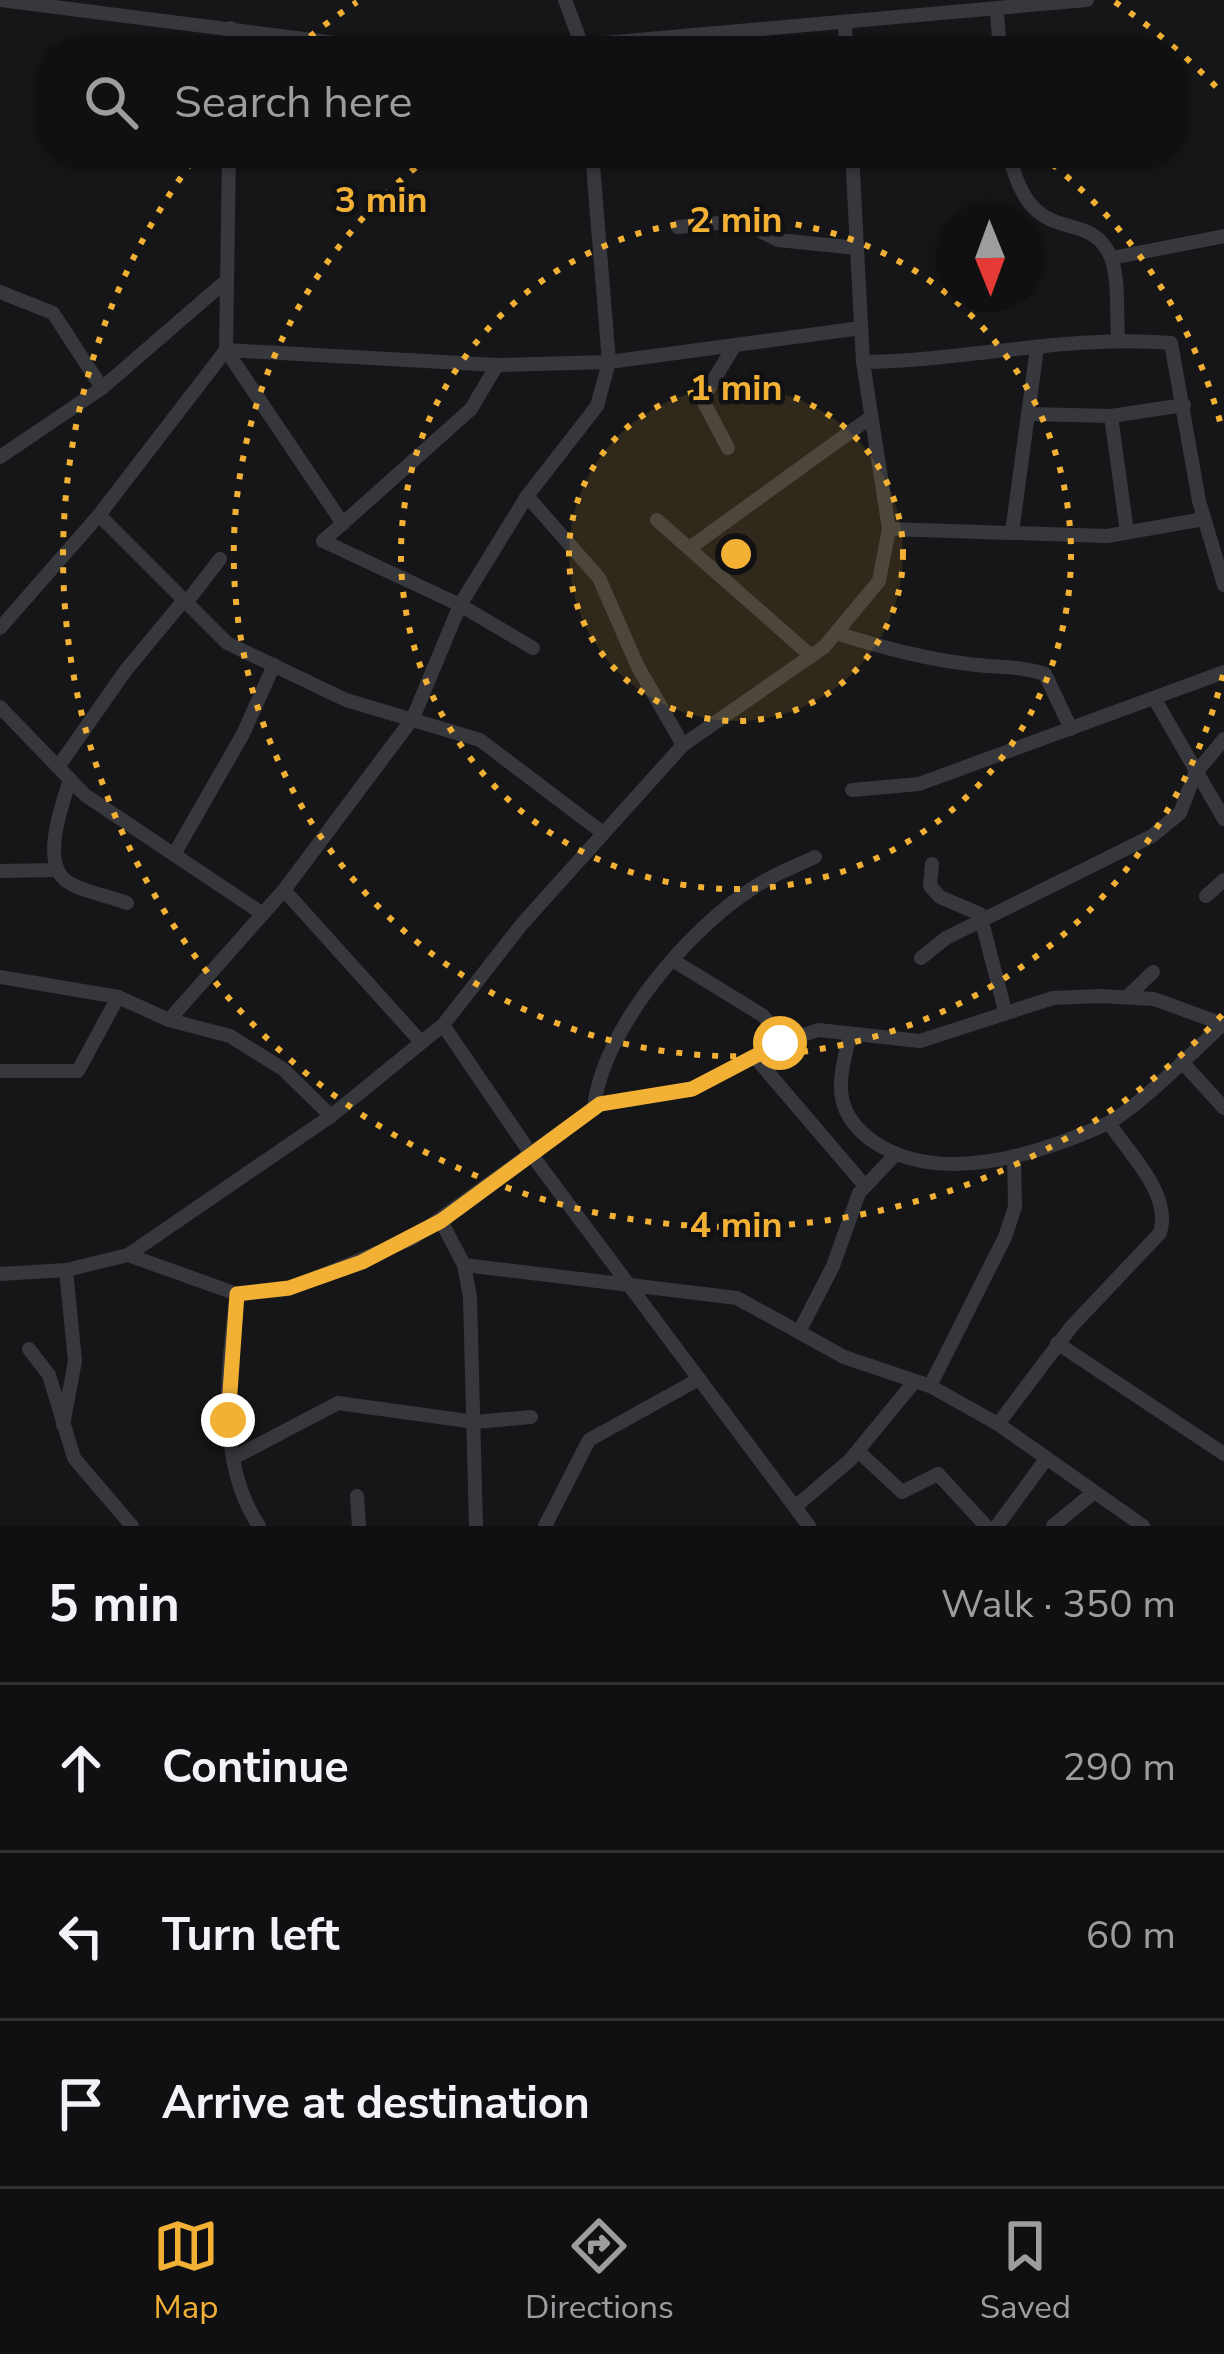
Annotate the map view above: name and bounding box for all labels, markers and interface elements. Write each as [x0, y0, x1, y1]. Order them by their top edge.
search box [36, 36, 1188, 168]
icon: search [78, 69, 144, 135]
text: Search here [174, 72, 413, 133]
text: 3 min [334, 176, 428, 225]
text: 2 min [689, 196, 783, 245]
north arrow [936, 204, 1044, 312]
text: 1 min [689, 364, 783, 413]
centre of rings [715, 533, 757, 575]
route start [753, 1016, 807, 1070]
text: 4 min [689, 1201, 783, 1250]
route end [201, 1393, 255, 1447]
text: 5 min [48, 1569, 180, 1639]
text: Walk · 350 m [941, 1578, 1176, 1631]
icon: ahead [48, 1735, 114, 1801]
text: Continue [162, 1737, 349, 1798]
text: 290 m [1062, 1741, 1176, 1794]
icon: left [48, 1903, 114, 1969]
text: Turn left [162, 1905, 340, 1966]
text: 60 m [1086, 1909, 1176, 1962]
icon: arrive [48, 2071, 114, 2137]
text: Arrive at destination [162, 2073, 590, 2134]
tab: Map [153, 2213, 219, 2330]
tab: Directions [525, 2213, 674, 2330]
tab: Saved [980, 2213, 1071, 2330]

